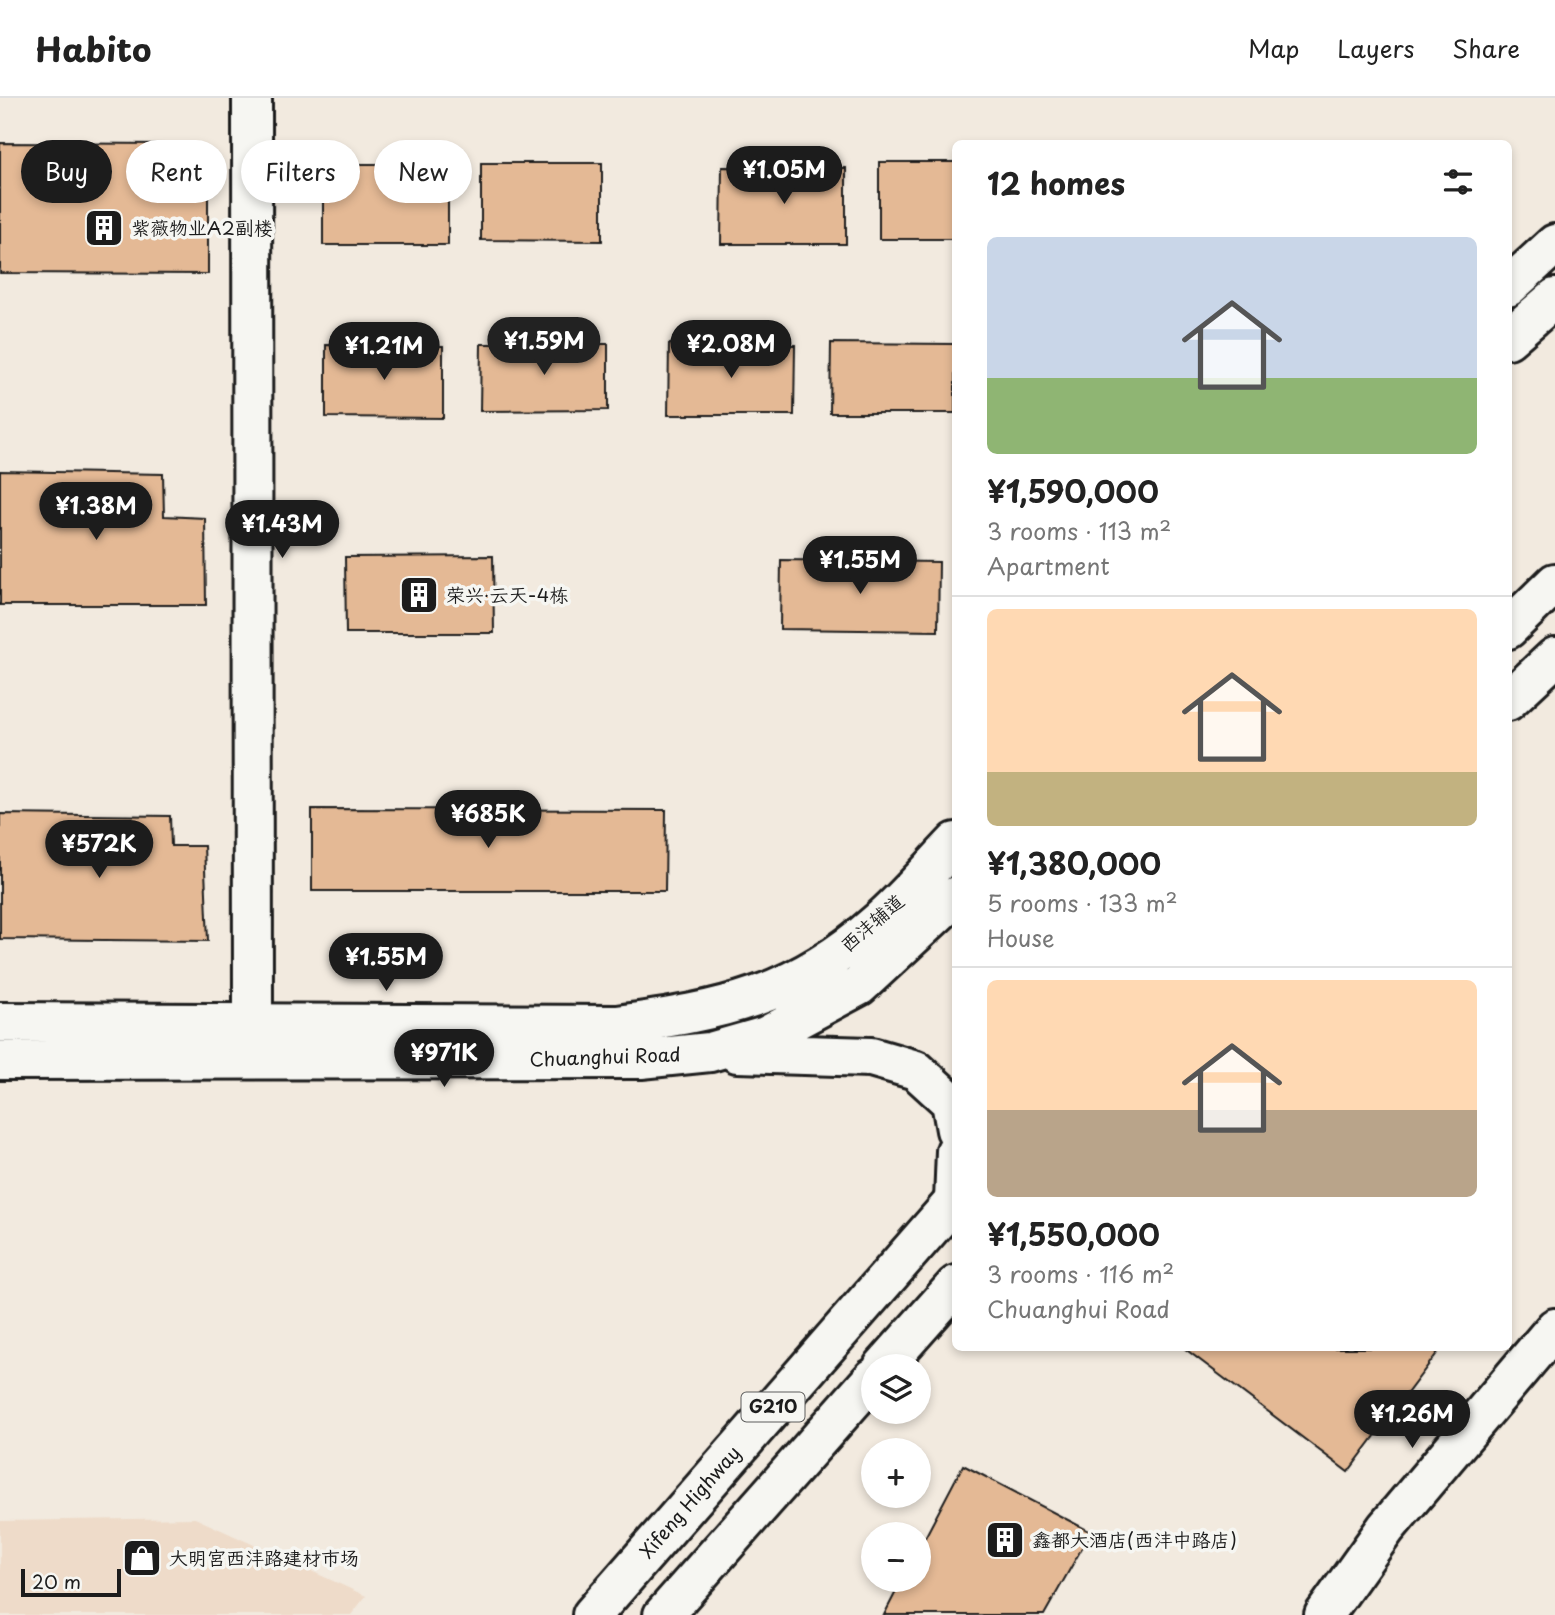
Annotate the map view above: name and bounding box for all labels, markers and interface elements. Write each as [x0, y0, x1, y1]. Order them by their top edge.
text: Habito [35, 23, 151, 73]
text: Map [1248, 30, 1299, 66]
text: Layers [1337, 30, 1414, 66]
text: Share [1452, 30, 1520, 66]
chip: Buy [21, 140, 112, 203]
chip: Rent [126, 140, 227, 203]
chip: Filters [241, 140, 360, 203]
chip: New [374, 140, 472, 203]
pin: ¥1.05M [727, 146, 841, 206]
text: ¥1.05M [742, 151, 826, 186]
text: 12 homes [987, 160, 1125, 205]
icon: filters [1439, 163, 1477, 201]
building icon: 紫薇物业A2副楼 [83, 207, 125, 249]
place label: 紫薇物业A2副楼 [131, 213, 273, 241]
icon: home [1169, 282, 1295, 408]
pin: ¥1.59M [487, 317, 601, 377]
pin: ¥2.08M [674, 320, 788, 380]
pin: ¥1.21M [327, 322, 441, 382]
text: ¥1.59M [503, 322, 585, 357]
text: ¥2.08M [686, 325, 776, 360]
text: ¥1.21M [345, 327, 423, 362]
text: ¥1,590,000 [987, 468, 1159, 513]
pin: ¥1.38M [39, 482, 153, 542]
text: ¥1.38M [55, 487, 137, 522]
pin: ¥1.43M [225, 500, 339, 560]
text: ¥1.43M [241, 505, 323, 540]
text: 3 rooms · 113 m² [987, 513, 1171, 548]
pin: ¥1.55M [803, 536, 917, 596]
text: ¥1.55M [819, 541, 901, 576]
text: Apartment [987, 548, 1110, 583]
building icon: 荣兴·云天-4栋 [398, 574, 440, 616]
place label: 荣兴·云天-4栋 [446, 580, 568, 608]
icon: home [1169, 654, 1295, 780]
pin: ¥685K [439, 790, 537, 850]
text: ¥685K [450, 795, 526, 830]
pin: ¥572K [50, 820, 148, 880]
text: ¥572K [61, 825, 137, 860]
text: ¥1,380,000 [987, 840, 1161, 885]
text: 5 rooms · 133 m² [987, 885, 1178, 920]
street label: 西沣辅道 [833, 887, 909, 958]
text: House [987, 920, 1054, 955]
pin: ¥1.55M [329, 934, 443, 993]
text: ¥1.55M [345, 938, 427, 973]
icon: home [1169, 1025, 1295, 1151]
pin: ¥971K [395, 1030, 493, 1089]
text: ¥971K [410, 1034, 478, 1069]
street label: Chuanghui Road [529, 1039, 681, 1073]
text: ¥1,550,000 [987, 1211, 1160, 1256]
text: 3 rooms · 116 m² [987, 1256, 1174, 1291]
text: Chuanghui Road [987, 1291, 1170, 1326]
map controls [861, 1354, 931, 1592]
button: layers [861, 1354, 931, 1424]
pin: ¥1.26M [1355, 1390, 1469, 1450]
road number: G210 [742, 1392, 804, 1422]
text: ¥1.26M [1370, 1395, 1454, 1430]
button: + [861, 1438, 931, 1508]
street label: Xifeng Highway [633, 1439, 746, 1564]
building icon: 鑫都大酒店(西沣中路店) [984, 1519, 1026, 1561]
button: − [861, 1522, 931, 1592]
place label: 鑫都大酒店(西沣中路店) [1032, 1525, 1237, 1553]
shop icon: 大明宫西沣路建材市场 [121, 1537, 163, 1579]
place label: 大明宫西沣路建材市场 [169, 1543, 359, 1571]
scale bar [21, 1566, 121, 1598]
text: 20 m [32, 1567, 81, 1595]

